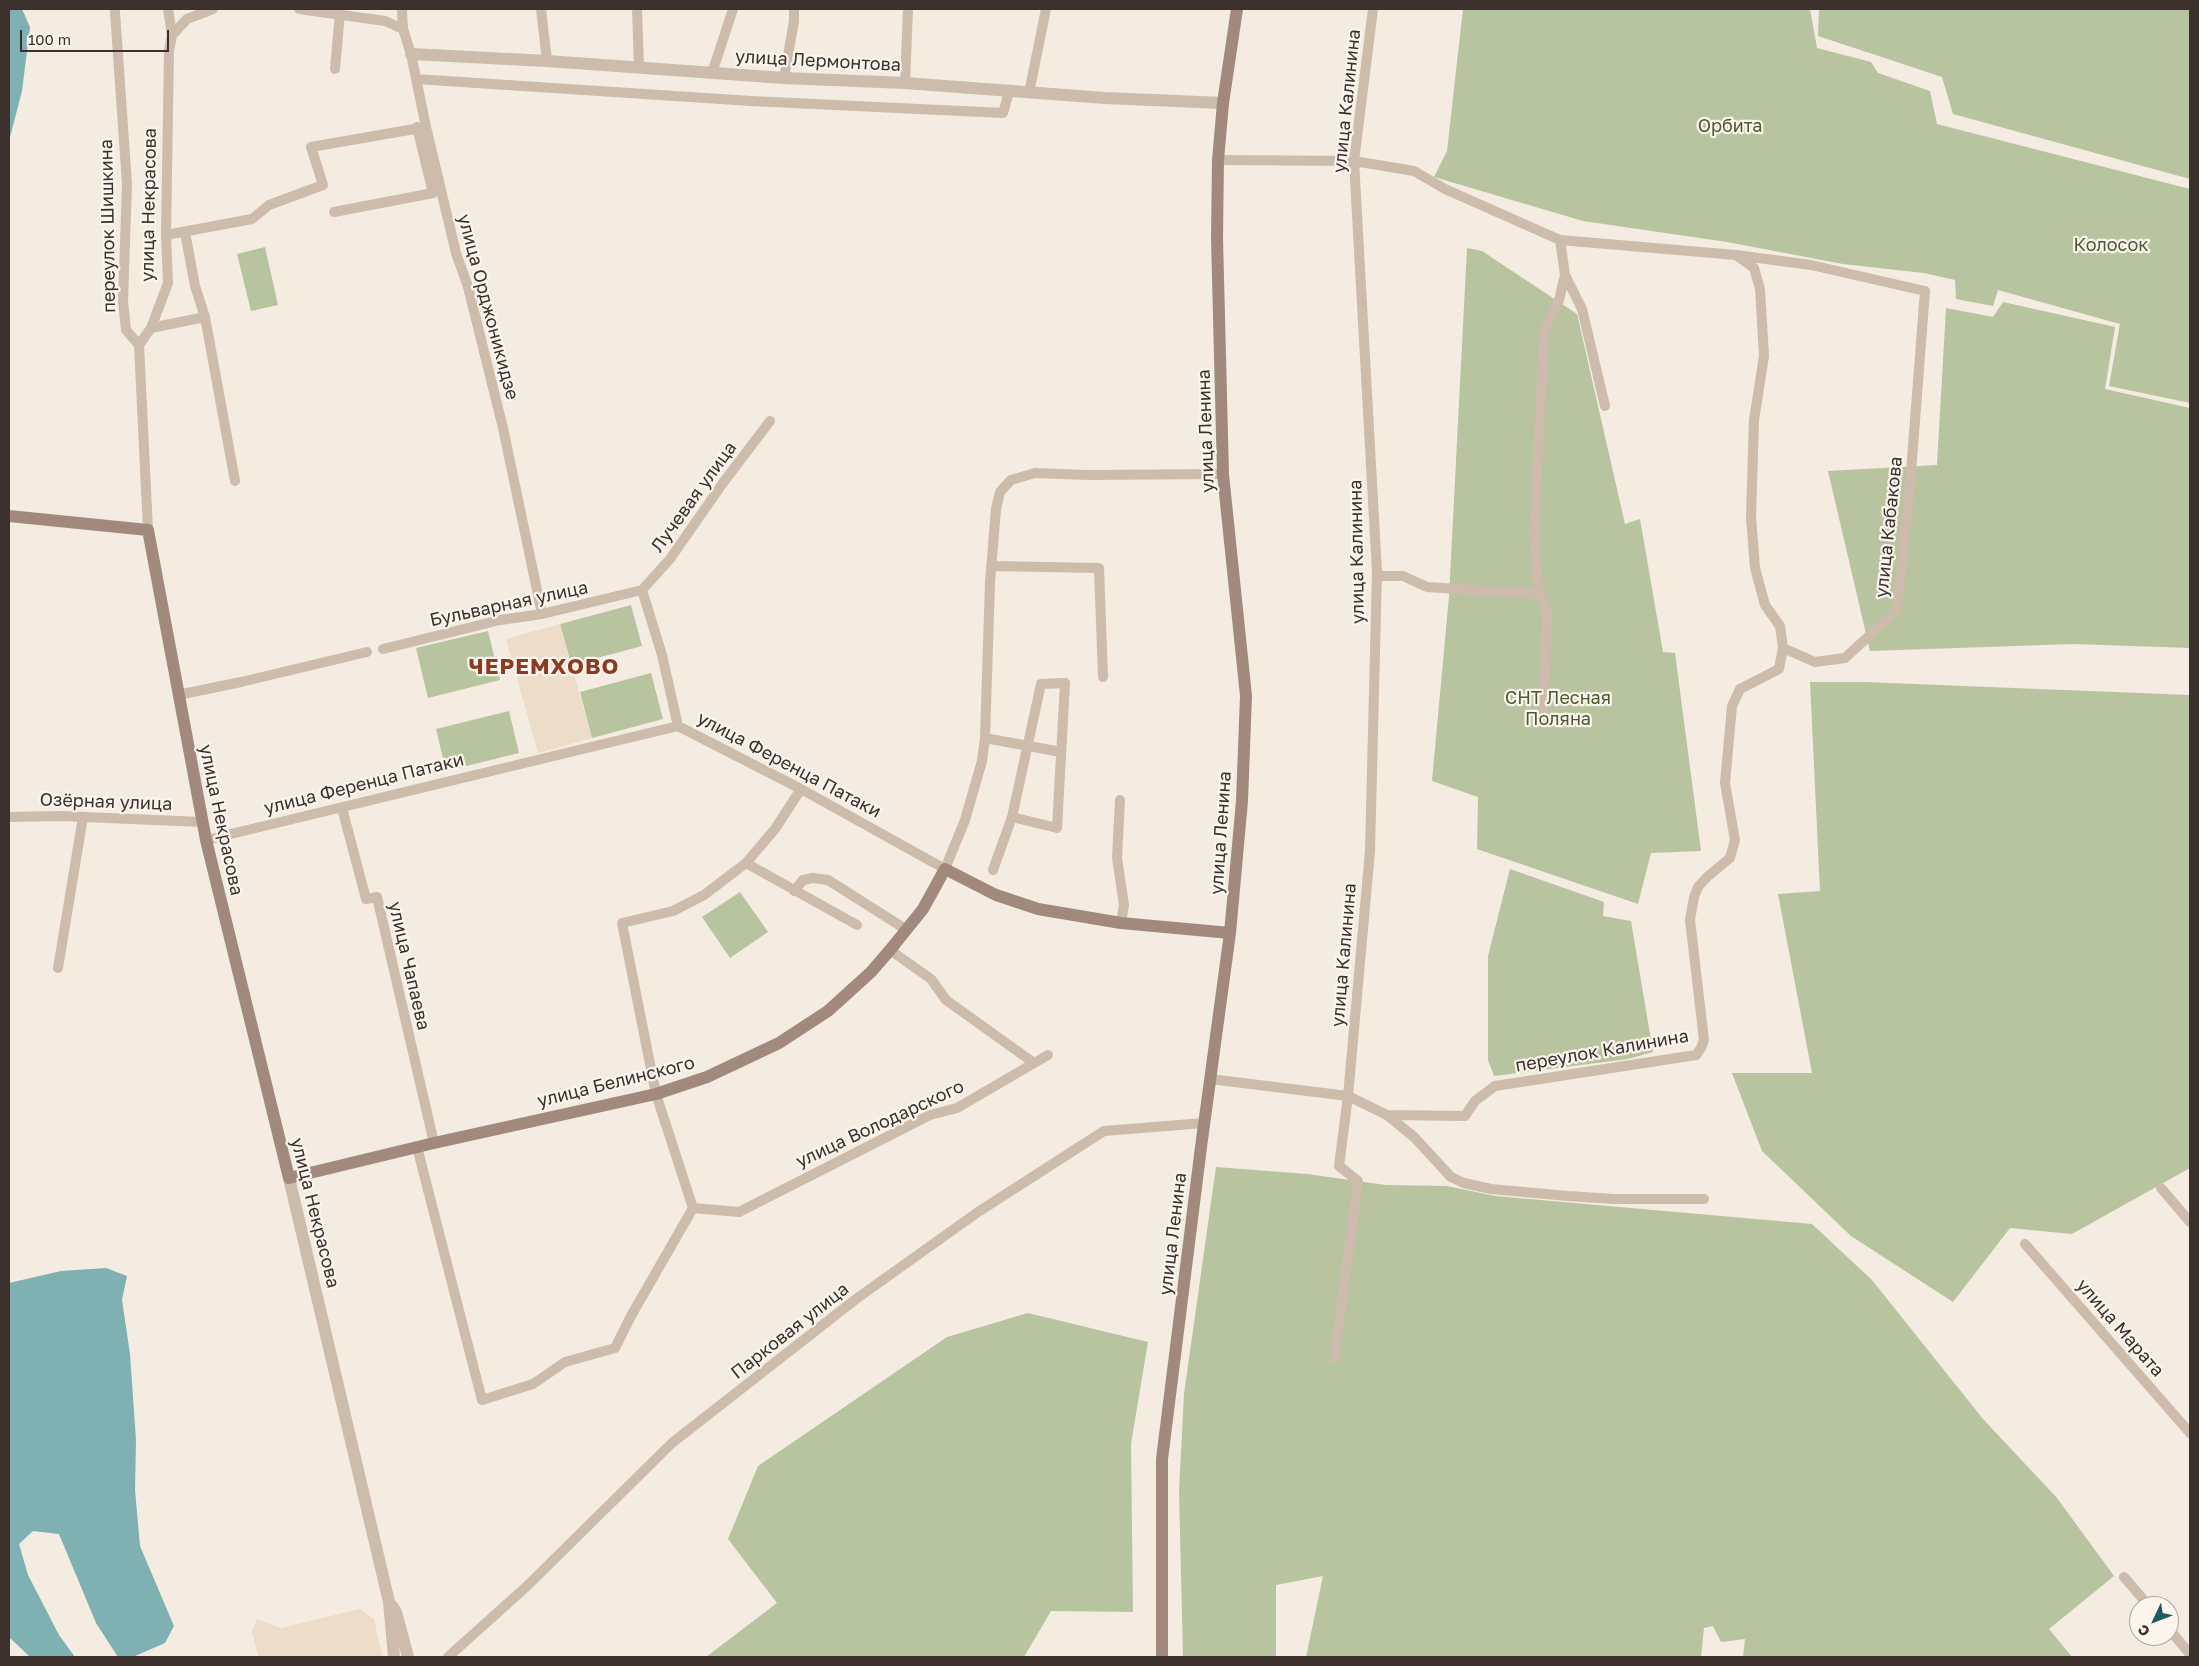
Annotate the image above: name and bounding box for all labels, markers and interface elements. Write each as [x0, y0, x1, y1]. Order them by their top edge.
scale bar [22, 20, 171, 52]
street label: улица Калинина [1329, 28, 1365, 174]
text: 100 m [28, 30, 71, 48]
street label: улица Лермонтова [734, 46, 902, 76]
park label: Орбита [1698, 115, 1762, 137]
street label: улица Некрасова [137, 128, 161, 282]
street label: переулок Шишкина [96, 139, 120, 313]
street label: улица Орджоникидзе [453, 212, 523, 402]
park label: Колосок [2073, 234, 2149, 256]
street label: улица Ленина [1193, 369, 1219, 493]
street label: Лучевая улица [647, 437, 741, 557]
street label: улица Кабакова [1871, 455, 1907, 599]
street label: улица Калинина [1345, 480, 1369, 624]
street label: Бульварная улица [428, 577, 590, 631]
district label: ЧЕРЕМХОВО [467, 654, 621, 680]
park label: СНТ Лесная Поляна [1505, 687, 1611, 730]
street label: улица Ференца Патаки [693, 707, 885, 823]
street label: улица Некрасова [194, 742, 248, 898]
street label: улица Ференца Патаки [262, 749, 466, 819]
street label: улица Ленина [1206, 771, 1236, 895]
street label: Озёрная улица [39, 789, 173, 815]
street label: улица Калинина [1327, 882, 1361, 1028]
street label: улица Чапаева [384, 900, 434, 1032]
street label: переулок Калинина [1514, 1025, 1690, 1077]
street label: улица Белинского [535, 1052, 697, 1112]
street label: улица Володарского [793, 1076, 967, 1172]
street label: улица Некрасова [286, 1136, 344, 1290]
street label: улица Ленина [1155, 1171, 1191, 1297]
street label: улица Марата [2072, 1275, 2168, 1381]
street label: Парковая улица [727, 1278, 853, 1384]
north arrow [2129, 1596, 2179, 1646]
text: С [2134, 1621, 2153, 1640]

